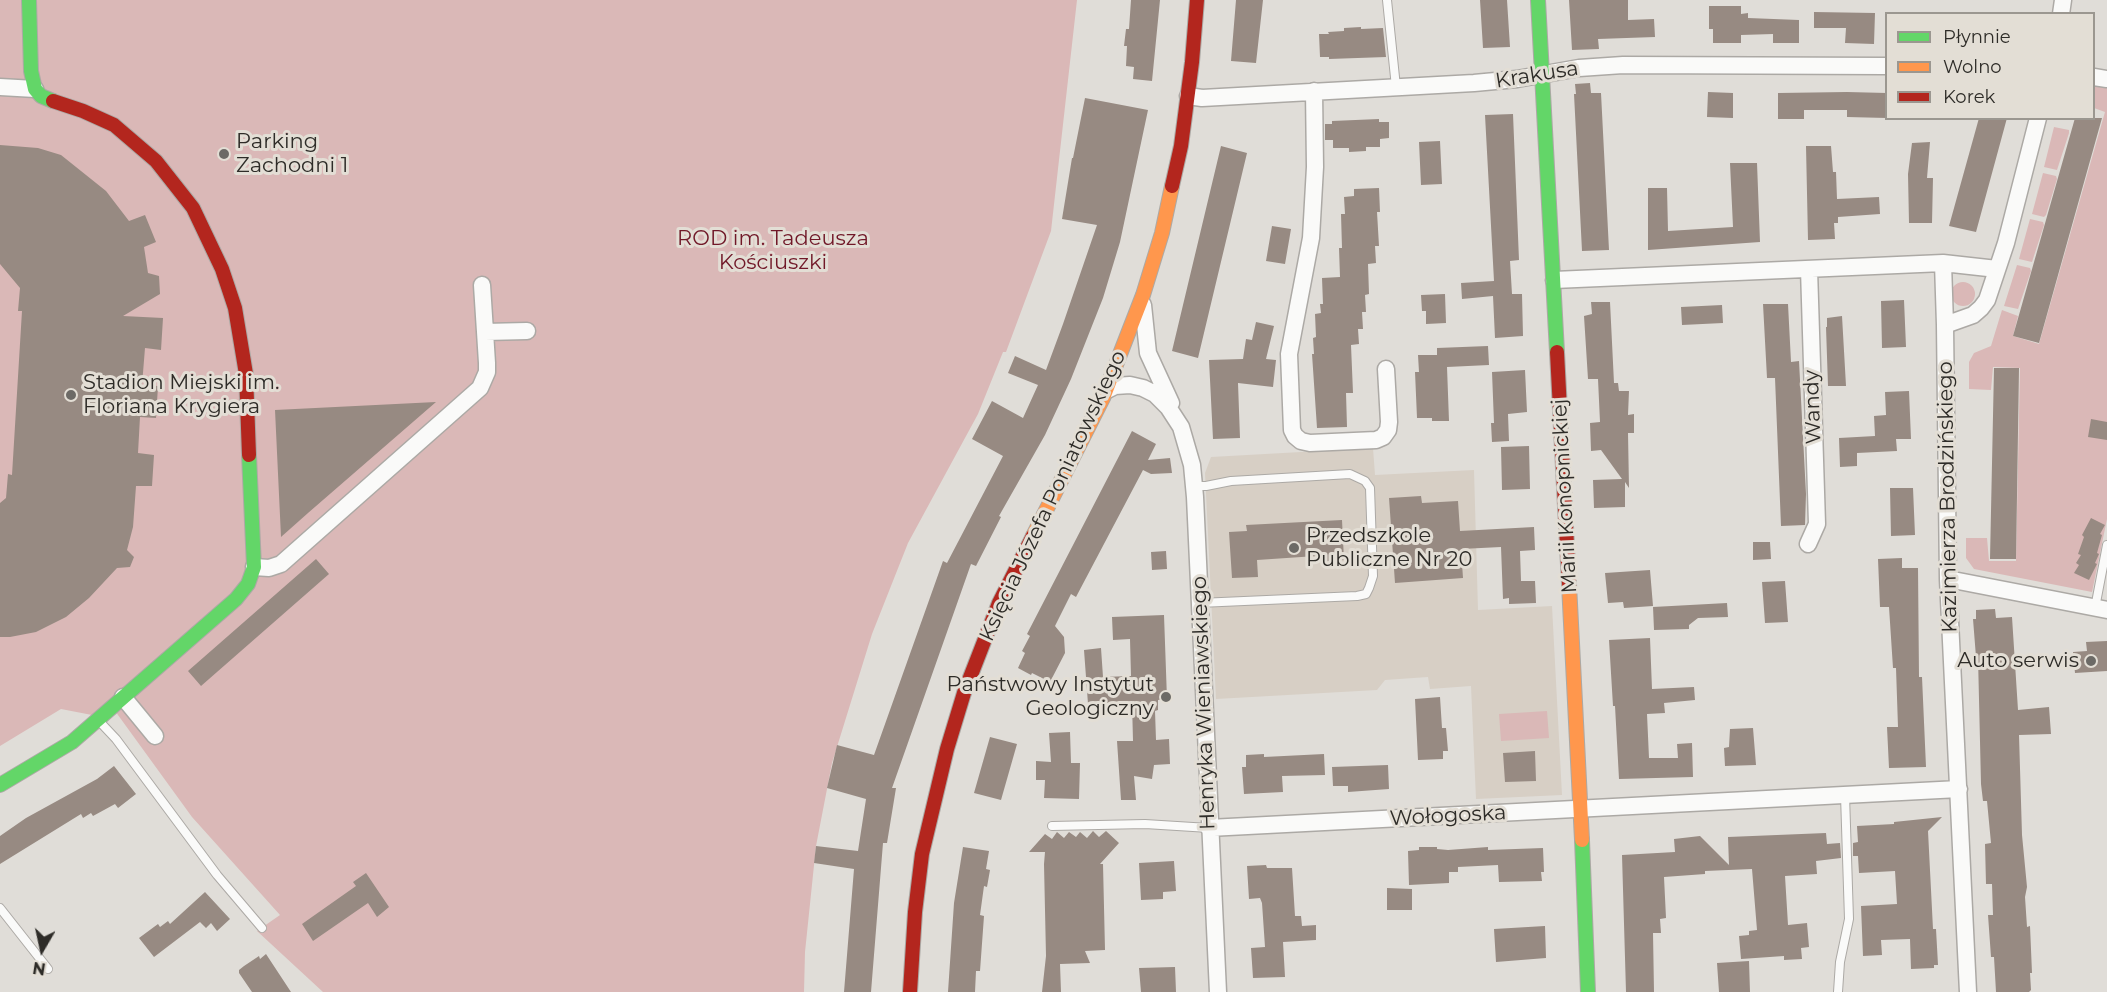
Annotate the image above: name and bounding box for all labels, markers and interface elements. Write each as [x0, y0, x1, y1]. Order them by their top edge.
legend [1885, 12, 2095, 120]
text: Płynnie [1943, 26, 2011, 48]
street label: Krakusa [1494, 56, 1580, 94]
text: Wolno [1943, 56, 2002, 78]
text: Korek [1943, 86, 1995, 108]
place label: Parking Zachodni 1 [236, 129, 348, 179]
marker: Parking Zachodni 1 [217, 147, 231, 161]
park label: ROD im. Tadeusza Kościuszki [677, 226, 869, 276]
street label: Księcia Józefa Poniatowskiego [974, 347, 1132, 645]
street label: Kazimierza Brodzińskiego [1933, 361, 1963, 633]
street label: Wandy [1799, 369, 1827, 445]
place label: Stadion Miejski im. Floriana Krygiera [83, 370, 279, 420]
marker: Stadion Miejski im. Floriana Krygiera [64, 388, 78, 402]
street label: Marii Konopnickiej [1547, 398, 1583, 594]
place label: Przedszkole Publiczne Nr 20 [1306, 523, 1472, 573]
marker: Przedszkole Publiczne Nr 20 [1287, 541, 1301, 555]
street label: Henryka Wieniawskiego [1187, 576, 1221, 830]
place label: Auto serwis [1957, 648, 2079, 674]
marker: Auto serwis [2084, 654, 2098, 668]
place label: Państwowy Instytut Geologiczny [947, 672, 1154, 722]
marker: Państwowy Instytut Geologiczny [1159, 690, 1173, 704]
street label: Wołogoska [1389, 800, 1507, 832]
north arrow [12, 920, 72, 980]
text: N [31, 958, 47, 979]

